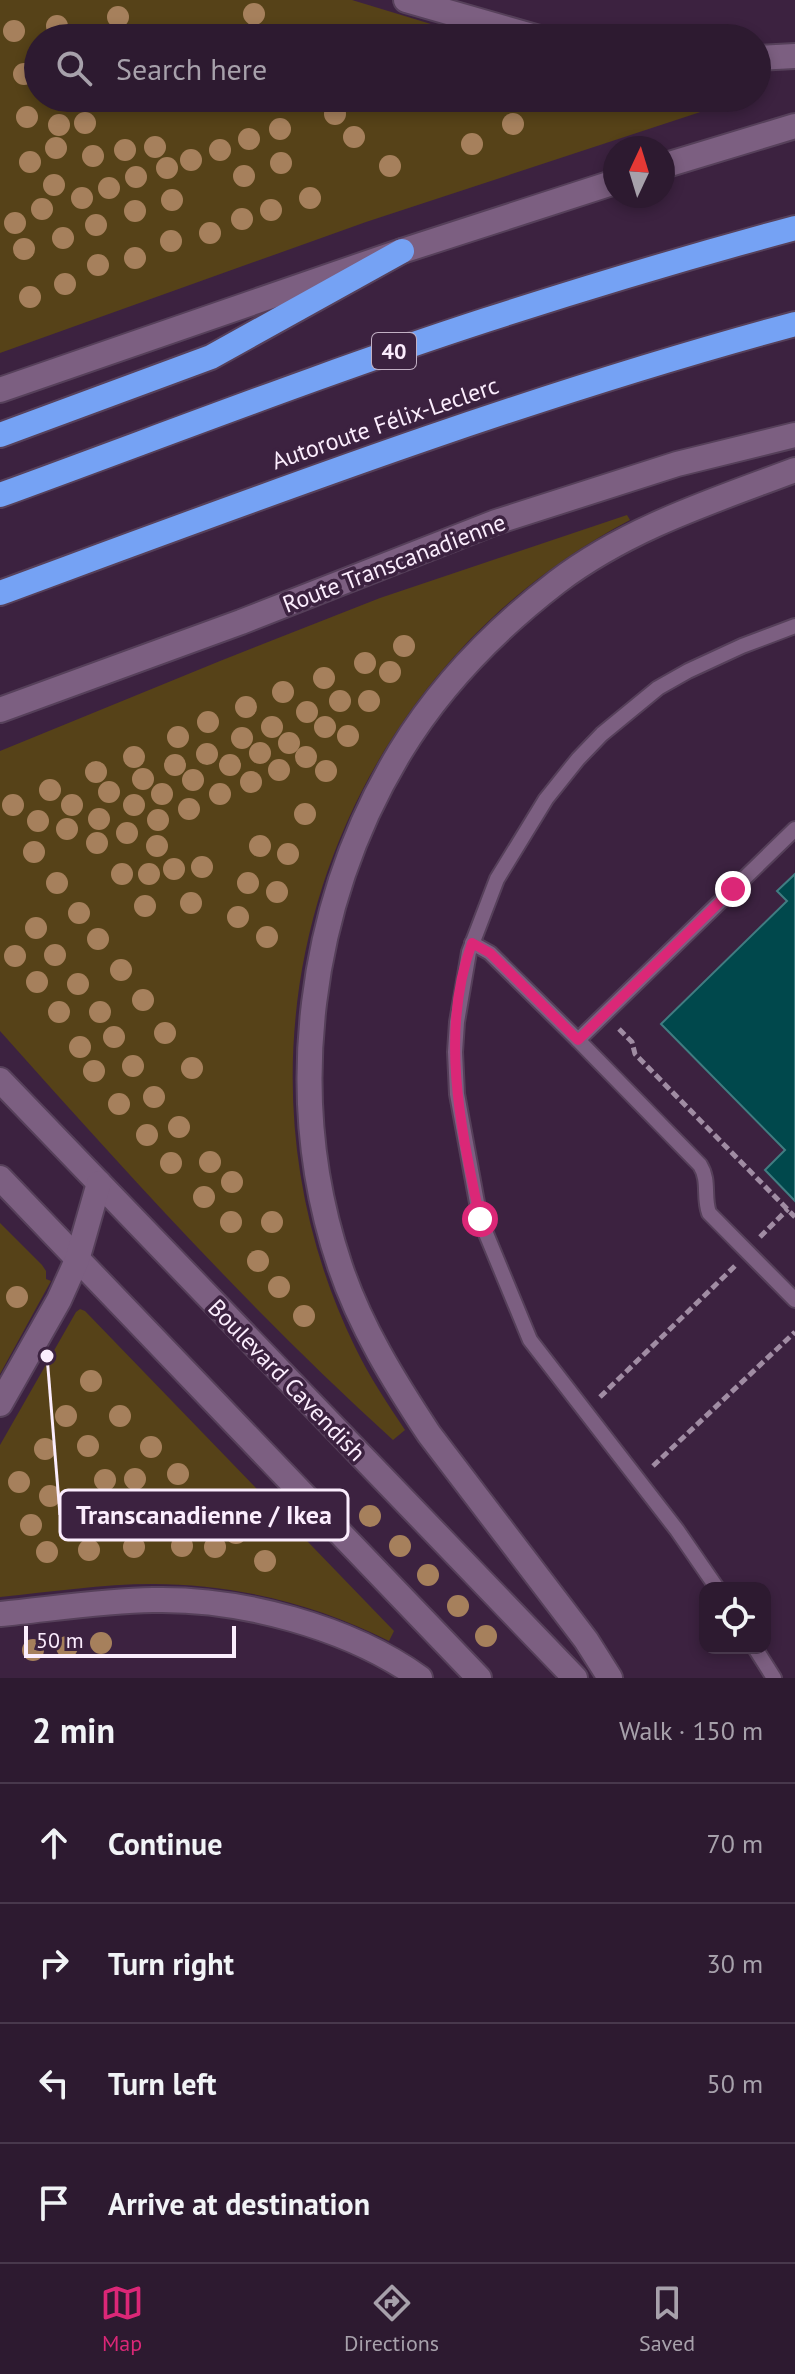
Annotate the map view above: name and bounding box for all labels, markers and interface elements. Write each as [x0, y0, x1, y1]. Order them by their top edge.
search box [24, 24, 771, 112]
icon: search [52, 46, 96, 90]
text: Search here [116, 49, 267, 88]
north arrow [603, 136, 675, 208]
road number: 40 [372, 333, 416, 369]
street label: Autoroute Félix-Leclerc [267, 370, 503, 476]
street label: Route Transcanadienne [278, 506, 510, 620]
route end [715, 871, 751, 907]
route start [462, 1201, 498, 1237]
street label: Boulevard Cavendish [202, 1292, 372, 1468]
callout: Transcanadienne / Ikea [60, 1490, 348, 1540]
text: Transcanadienne / Ikea [76, 1498, 332, 1531]
map controls [699, 1582, 771, 1654]
button: locate [699, 1582, 771, 1654]
scale bar [24, 1622, 236, 1658]
text: 50 m [36, 1626, 84, 1654]
text: 2 min [32, 1708, 115, 1752]
text: Walk · 150 m [619, 1714, 763, 1747]
icon: ahead [32, 1821, 76, 1865]
text: Continue [108, 1824, 222, 1863]
text: 70 m [707, 1827, 763, 1860]
icon: right [32, 1941, 76, 1985]
text: Turn right [108, 1944, 234, 1983]
text: 30 m [707, 1947, 763, 1980]
icon: left [32, 2061, 76, 2105]
text: Turn left [108, 2064, 216, 2103]
text: 50 m [707, 2067, 763, 2100]
icon: arrive [32, 2181, 76, 2225]
text: Arrive at destination [108, 2184, 370, 2223]
tab: Map [100, 2281, 144, 2357]
tab: Directions [344, 2281, 439, 2357]
tab: Saved [639, 2281, 695, 2357]

